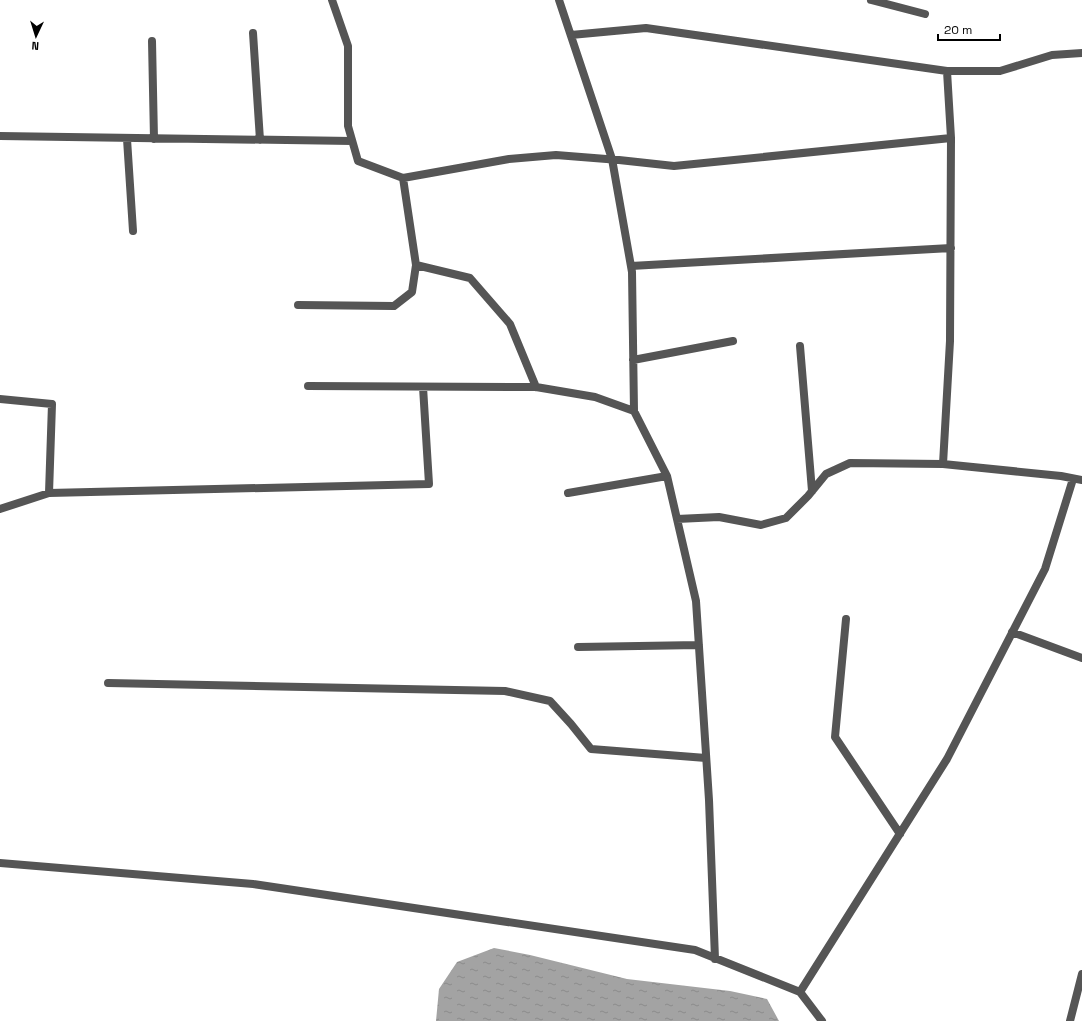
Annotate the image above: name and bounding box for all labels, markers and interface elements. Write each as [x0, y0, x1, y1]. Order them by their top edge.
north arrow [16, 16, 56, 56]
scale bar [938, 16, 1000, 42]
text: 20 m [944, 22, 972, 38]
text: N [31, 39, 39, 53]

